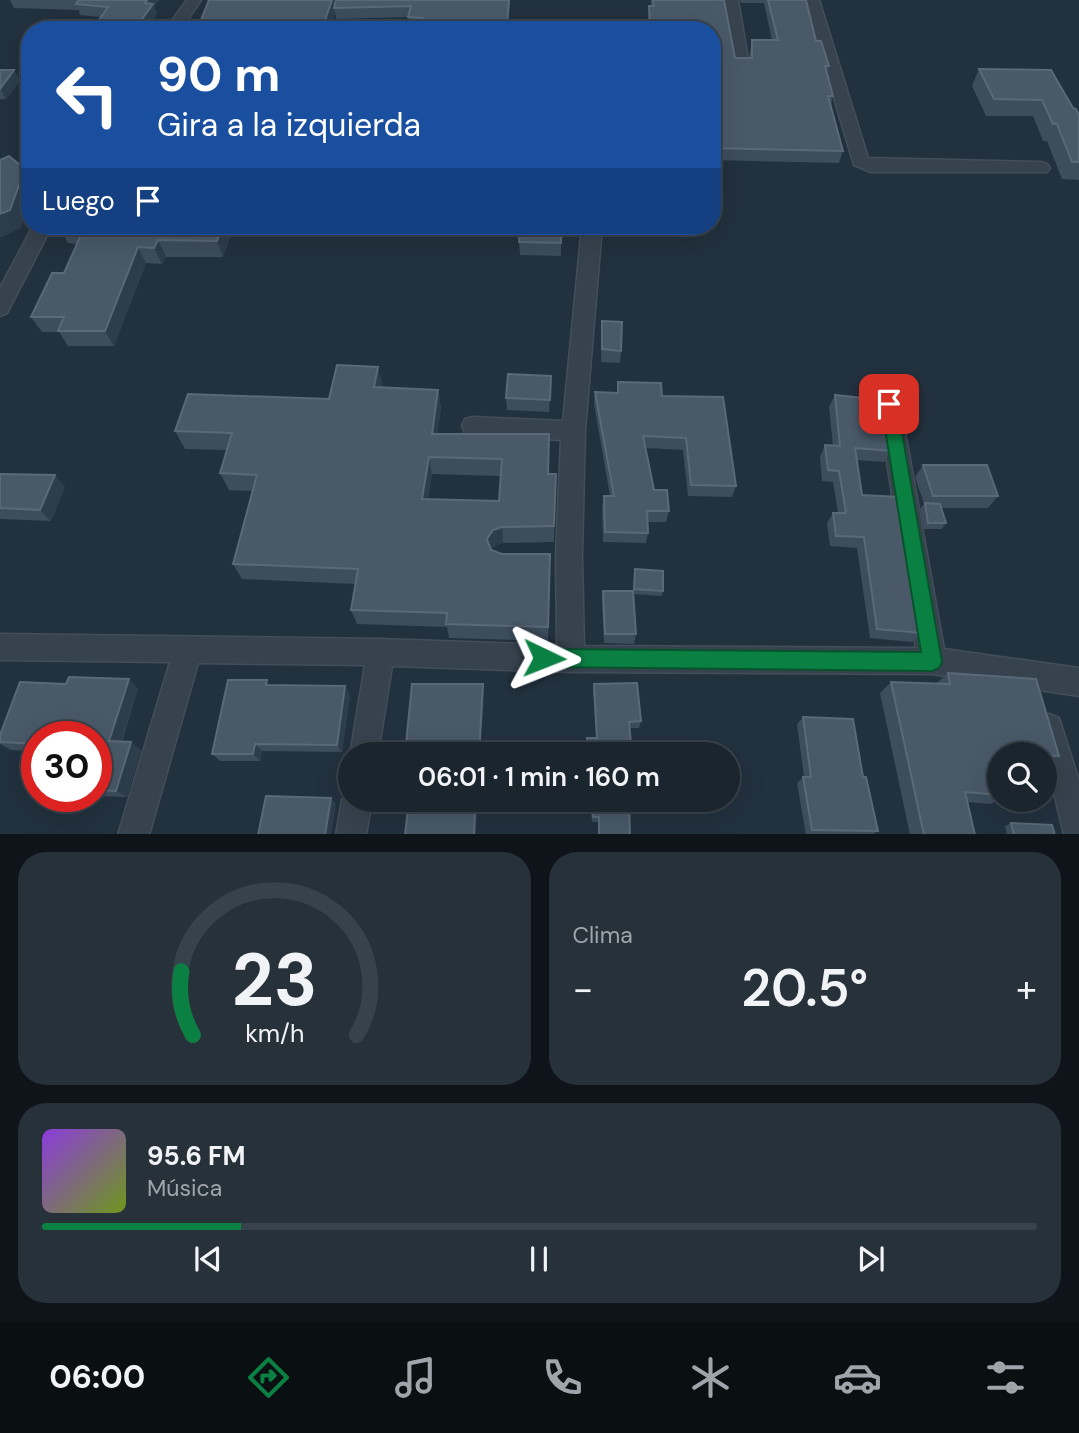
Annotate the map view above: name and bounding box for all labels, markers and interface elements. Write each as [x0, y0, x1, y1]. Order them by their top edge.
text: 90 m [157, 42, 280, 106]
icon: left [42, 49, 133, 140]
text: Gira a la izquierda [157, 104, 421, 146]
icon: arrive [129, 182, 167, 220]
text: Luego [42, 184, 115, 218]
pin [859, 374, 919, 434]
icon: arrive [870, 385, 908, 423]
position arrow [507, 621, 581, 695]
speed limit sign: 30 [21, 721, 112, 812]
map controls [987, 742, 1057, 812]
button: search [987, 742, 1057, 812]
text: 06:01 · 1 min · 160 m [418, 760, 660, 794]
text: Clima [573, 920, 633, 950]
text: 23 [231, 933, 317, 1028]
text: 20.5° [741, 954, 868, 1022]
text: − [573, 964, 593, 1014]
text: + [1016, 964, 1037, 1014]
text: km/h [245, 1016, 304, 1049]
text: 95.6 FM [147, 1139, 246, 1173]
text: Música [147, 1173, 222, 1203]
icon: previous [189, 1240, 227, 1278]
icon: pause [520, 1240, 558, 1278]
icon: next [852, 1240, 890, 1278]
icon: directions [244, 1353, 293, 1402]
icon: music [391, 1353, 440, 1402]
icon: phone [538, 1353, 587, 1402]
icon: climate [686, 1353, 735, 1402]
icon: car [833, 1353, 882, 1402]
icon: filters [981, 1353, 1030, 1402]
text: 06:00 [49, 1356, 145, 1398]

